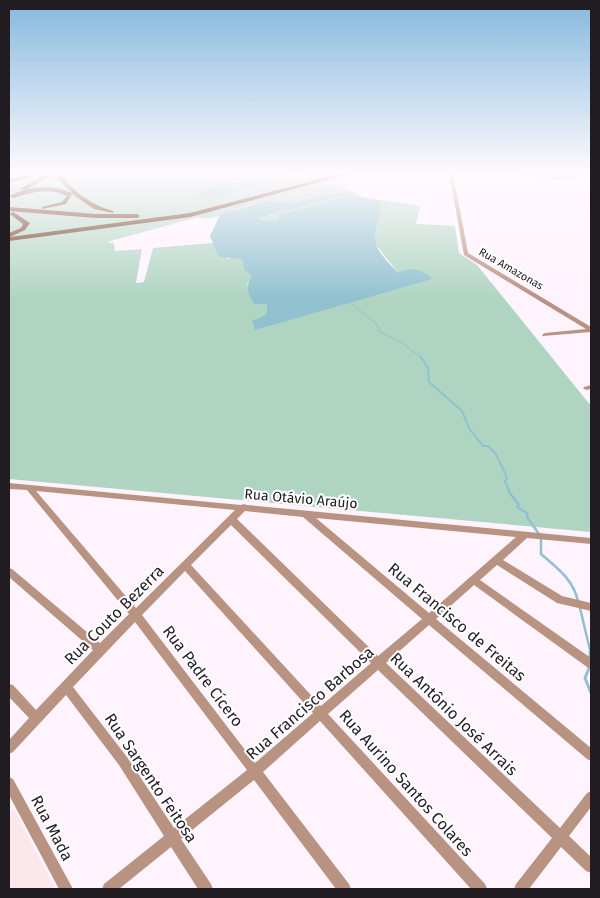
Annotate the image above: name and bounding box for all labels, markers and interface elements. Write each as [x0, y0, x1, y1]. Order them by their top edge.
street label: Rua Amazonas [476, 245, 546, 293]
street label: Rua Otávio Araújo [244, 486, 358, 512]
street label: Rua Francisco de Freitas [384, 559, 530, 685]
street label: Rua Couto Bezerra [60, 561, 168, 669]
street label: Rua Padre Cícero [159, 622, 247, 730]
street label: Rua Francisco Barbosa [242, 642, 378, 764]
street label: Rua Antônio José Arrais [387, 648, 521, 780]
street label: Rua Aurino Santos Colares [335, 706, 477, 860]
street label: Rua Sargento Feitosa [101, 710, 201, 846]
street label: Rua Mada [27, 792, 77, 864]

